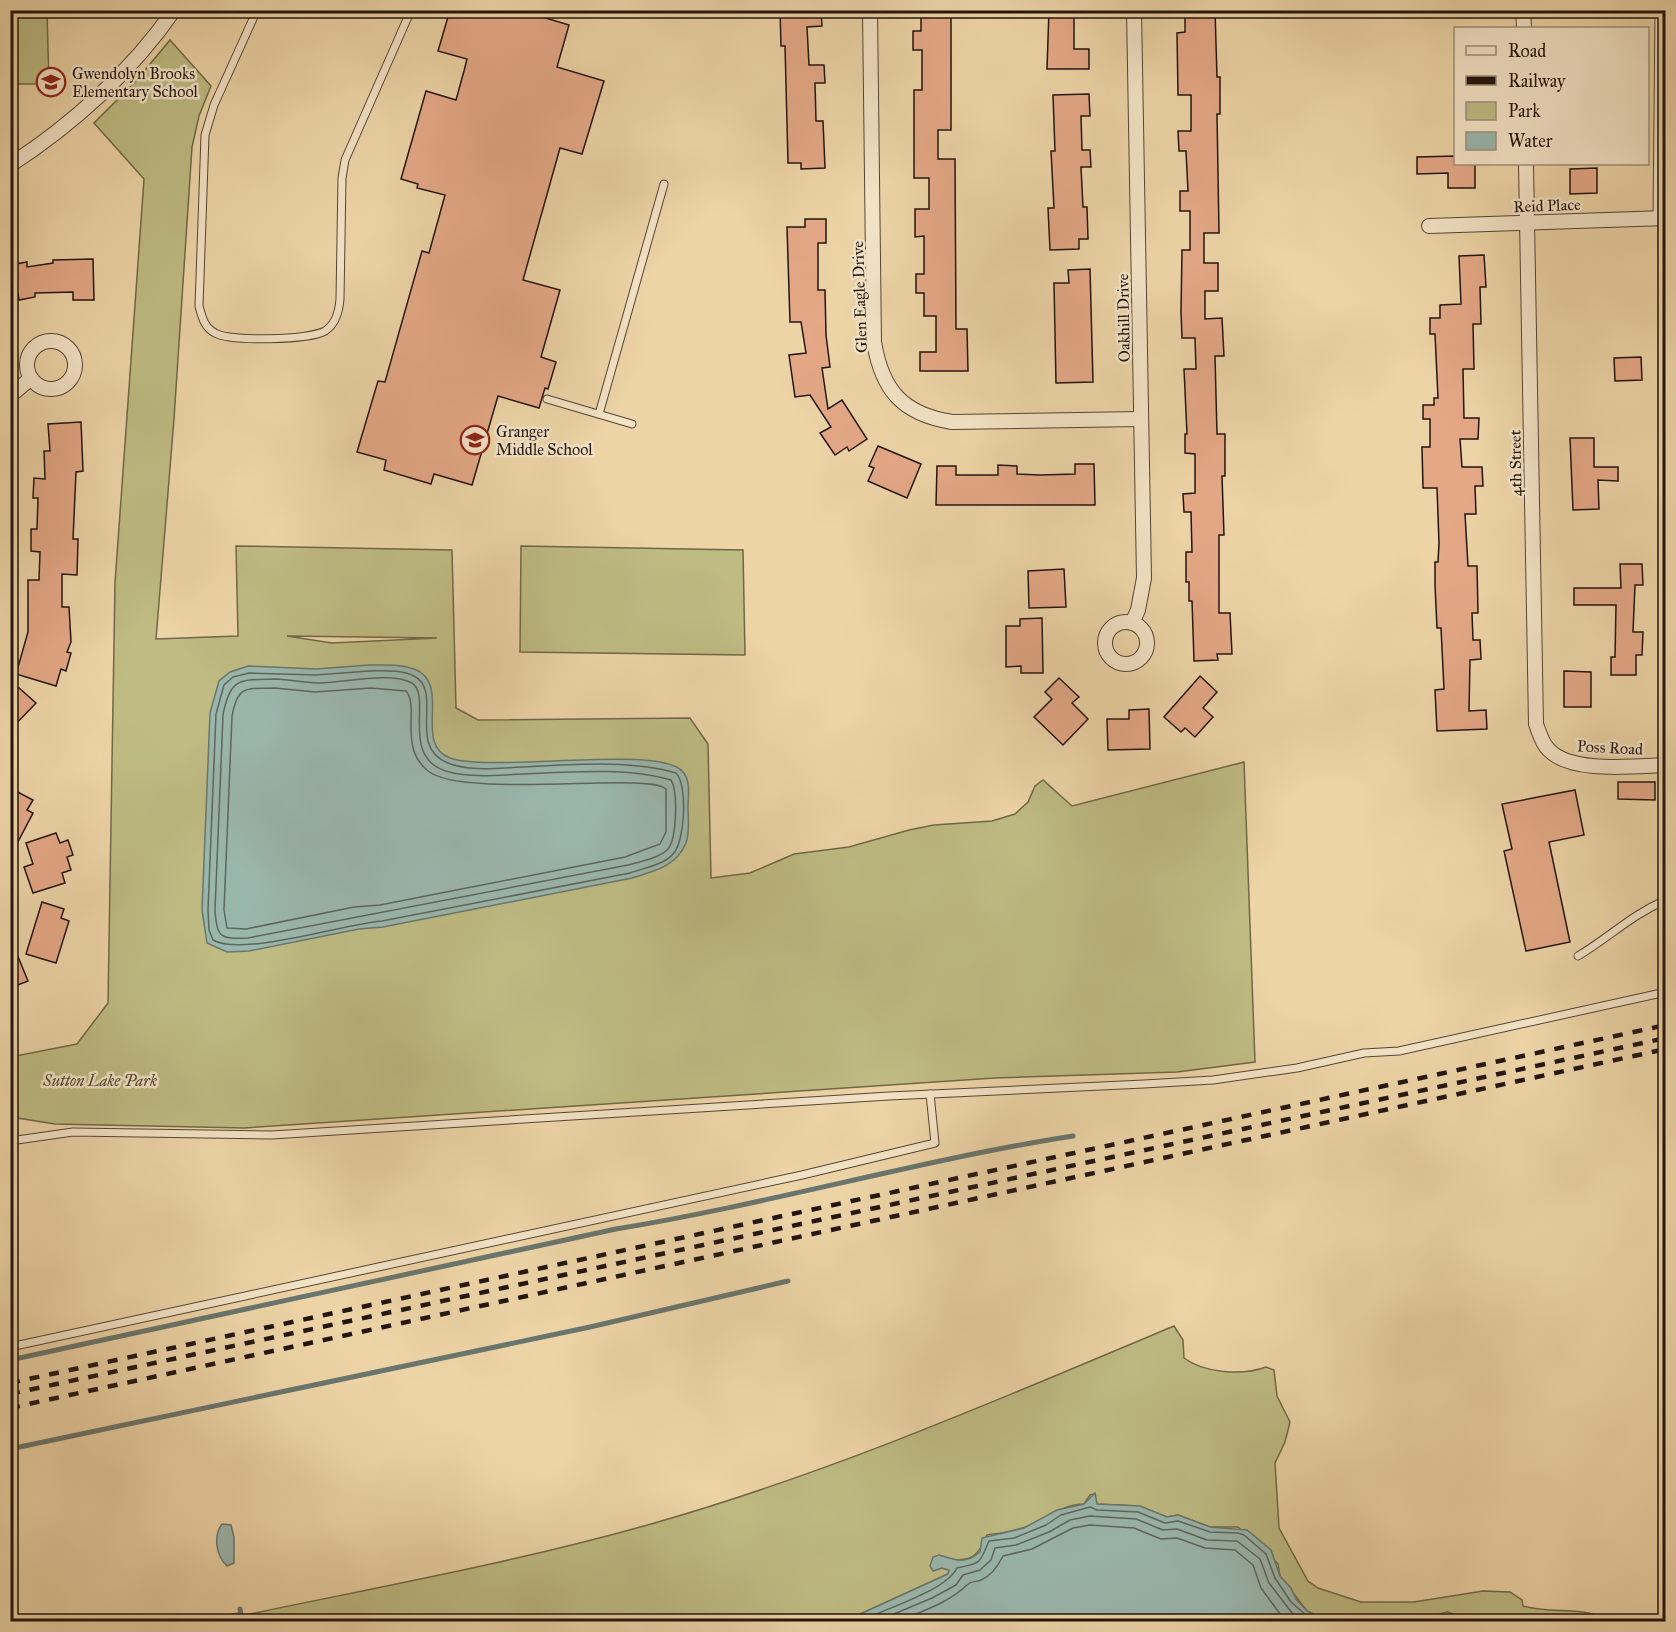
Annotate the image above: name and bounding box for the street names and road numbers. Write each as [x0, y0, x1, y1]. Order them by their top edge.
street label: Reid Place [1513, 195, 1581, 216]
street label: Glen Eagle Drive [848, 240, 872, 353]
street label: Oakhill Drive [1113, 273, 1134, 363]
street label: 4th Street [1505, 429, 1526, 496]
street label: Poss Road [1576, 736, 1644, 759]

